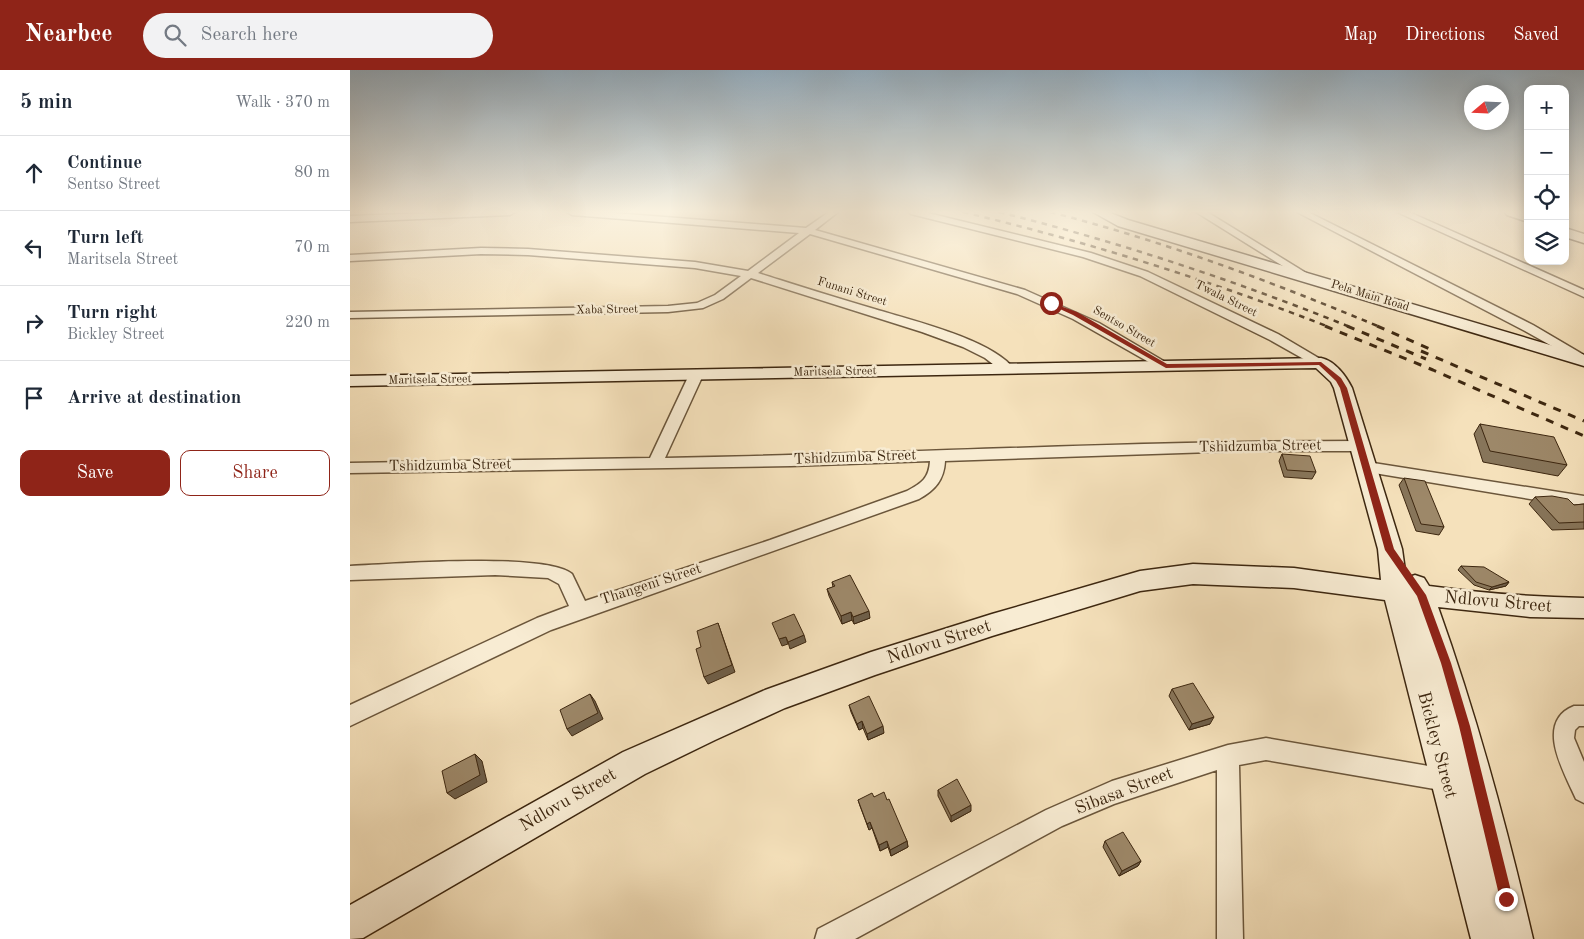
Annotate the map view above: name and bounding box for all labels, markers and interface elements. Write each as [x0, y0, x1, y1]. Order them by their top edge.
search box [143, 13, 493, 58]
icon: search [161, 21, 189, 49]
text: Nearbee [25, 23, 113, 47]
text: Search here [201, 26, 298, 45]
text: Map [1344, 26, 1377, 44]
text: Directions [1405, 26, 1485, 44]
text: Saved [1513, 26, 1559, 44]
north arrow [1464, 85, 1509, 130]
map controls [1524, 85, 1569, 265]
button: + [1524, 85, 1569, 130]
text: 5 min [20, 92, 73, 113]
text: Walk · 370 m [235, 95, 330, 111]
button: − [1524, 130, 1569, 175]
text: Continue [67, 154, 142, 173]
icon: ahead [20, 159, 48, 187]
text: 80 m [294, 165, 330, 181]
button: locate [1524, 175, 1569, 220]
text: Sentso Street [67, 177, 160, 193]
button: layers [1524, 220, 1569, 265]
text: Turn left [67, 229, 144, 248]
icon: left [20, 234, 48, 262]
text: 70 m [294, 240, 330, 256]
text: Maritsela Street [67, 252, 178, 268]
street label: Funani Street [816, 276, 888, 308]
street label: Pela Main Road [1329, 278, 1411, 314]
street label: Twala Street [1193, 279, 1259, 319]
route start [1040, 292, 1063, 315]
street label: Xaba Street [576, 303, 638, 317]
text: Turn right [67, 304, 157, 323]
street label: Sentso Street [1091, 304, 1157, 350]
icon: right [20, 309, 48, 337]
text: 220 m [285, 315, 330, 331]
text: Bickley Street [67, 327, 165, 343]
street label: Maritsela Street [793, 365, 877, 379]
street label: Maritsela Street [388, 373, 472, 387]
icon: arrive [20, 384, 48, 412]
text: Arrive at destination [67, 389, 241, 408]
street label: Tshidzumba Street [1198, 438, 1322, 456]
street label: Tshidzumba Street [793, 448, 917, 468]
button: Save [20, 450, 170, 496]
button: Share [180, 450, 330, 496]
street label: Tshidzumba Street [388, 457, 512, 475]
street label: Thangeni Street [599, 562, 703, 608]
street label: Ndlovu Street [1443, 588, 1553, 616]
street label: Ndlovu Street [885, 617, 993, 667]
street label: Bickley Street [1414, 690, 1460, 800]
street label: Sibasa Street [1072, 764, 1176, 818]
street label: Ndlovu Street [517, 765, 619, 835]
route end [1495, 888, 1518, 911]

